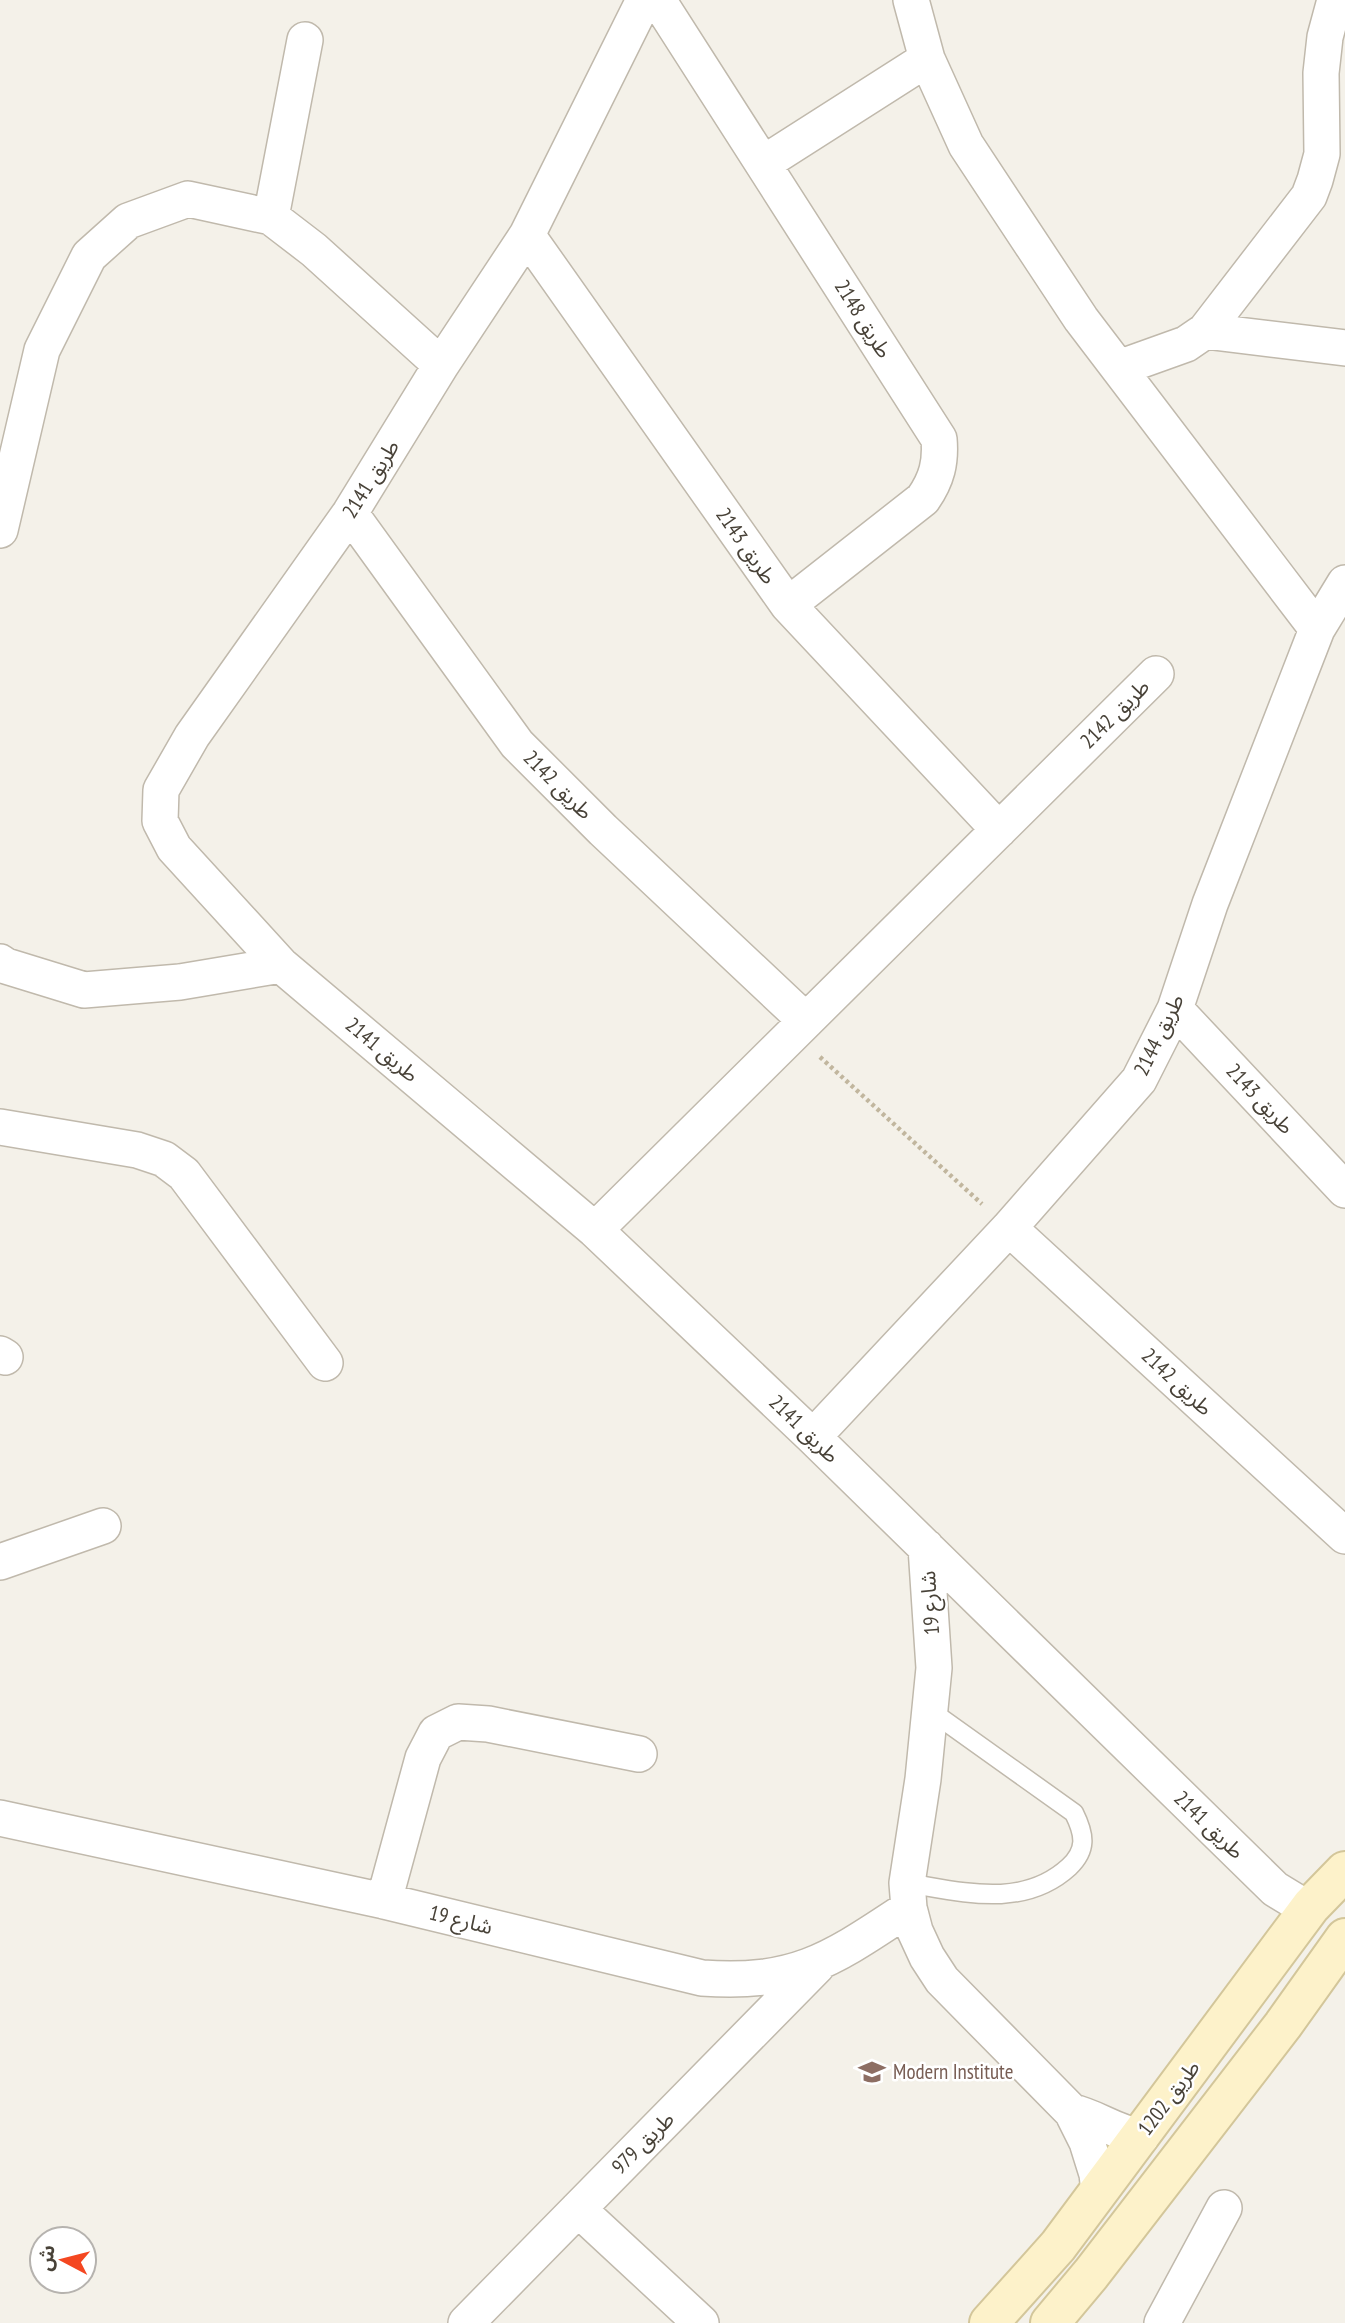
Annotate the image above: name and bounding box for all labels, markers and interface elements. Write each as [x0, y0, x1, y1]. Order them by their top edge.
street label: طريق 2148 [829, 275, 898, 363]
street label: طريق 2141 [336, 435, 405, 523]
street label: طريق 2143 [710, 502, 783, 589]
street label: طريق 2142 [1074, 673, 1155, 754]
street label: طريق 2142 [518, 744, 599, 825]
street label: طريق 2144 [1127, 990, 1190, 1080]
street label: طريق 2141 [340, 1011, 424, 1088]
street label: طريق 2143 [1221, 1057, 1300, 1140]
street label: طريق 2142 [1136, 1342, 1219, 1421]
street label: طريق 2141 [764, 1389, 845, 1469]
street label: شارع 19 [914, 1570, 947, 1636]
street label: طريق 2141 [1169, 1785, 1250, 1865]
street label: شارع 19 [426, 1899, 496, 1942]
street label: طريق 1202 [1132, 2055, 1206, 2141]
school or university icon: Modern Institute [857, 2057, 887, 2087]
place label: Modern Institute [893, 2058, 1013, 2085]
street label: طريق 979 [606, 2106, 680, 2180]
north arrow [28, 2225, 98, 2295]
text: ش [33, 2244, 60, 2272]

